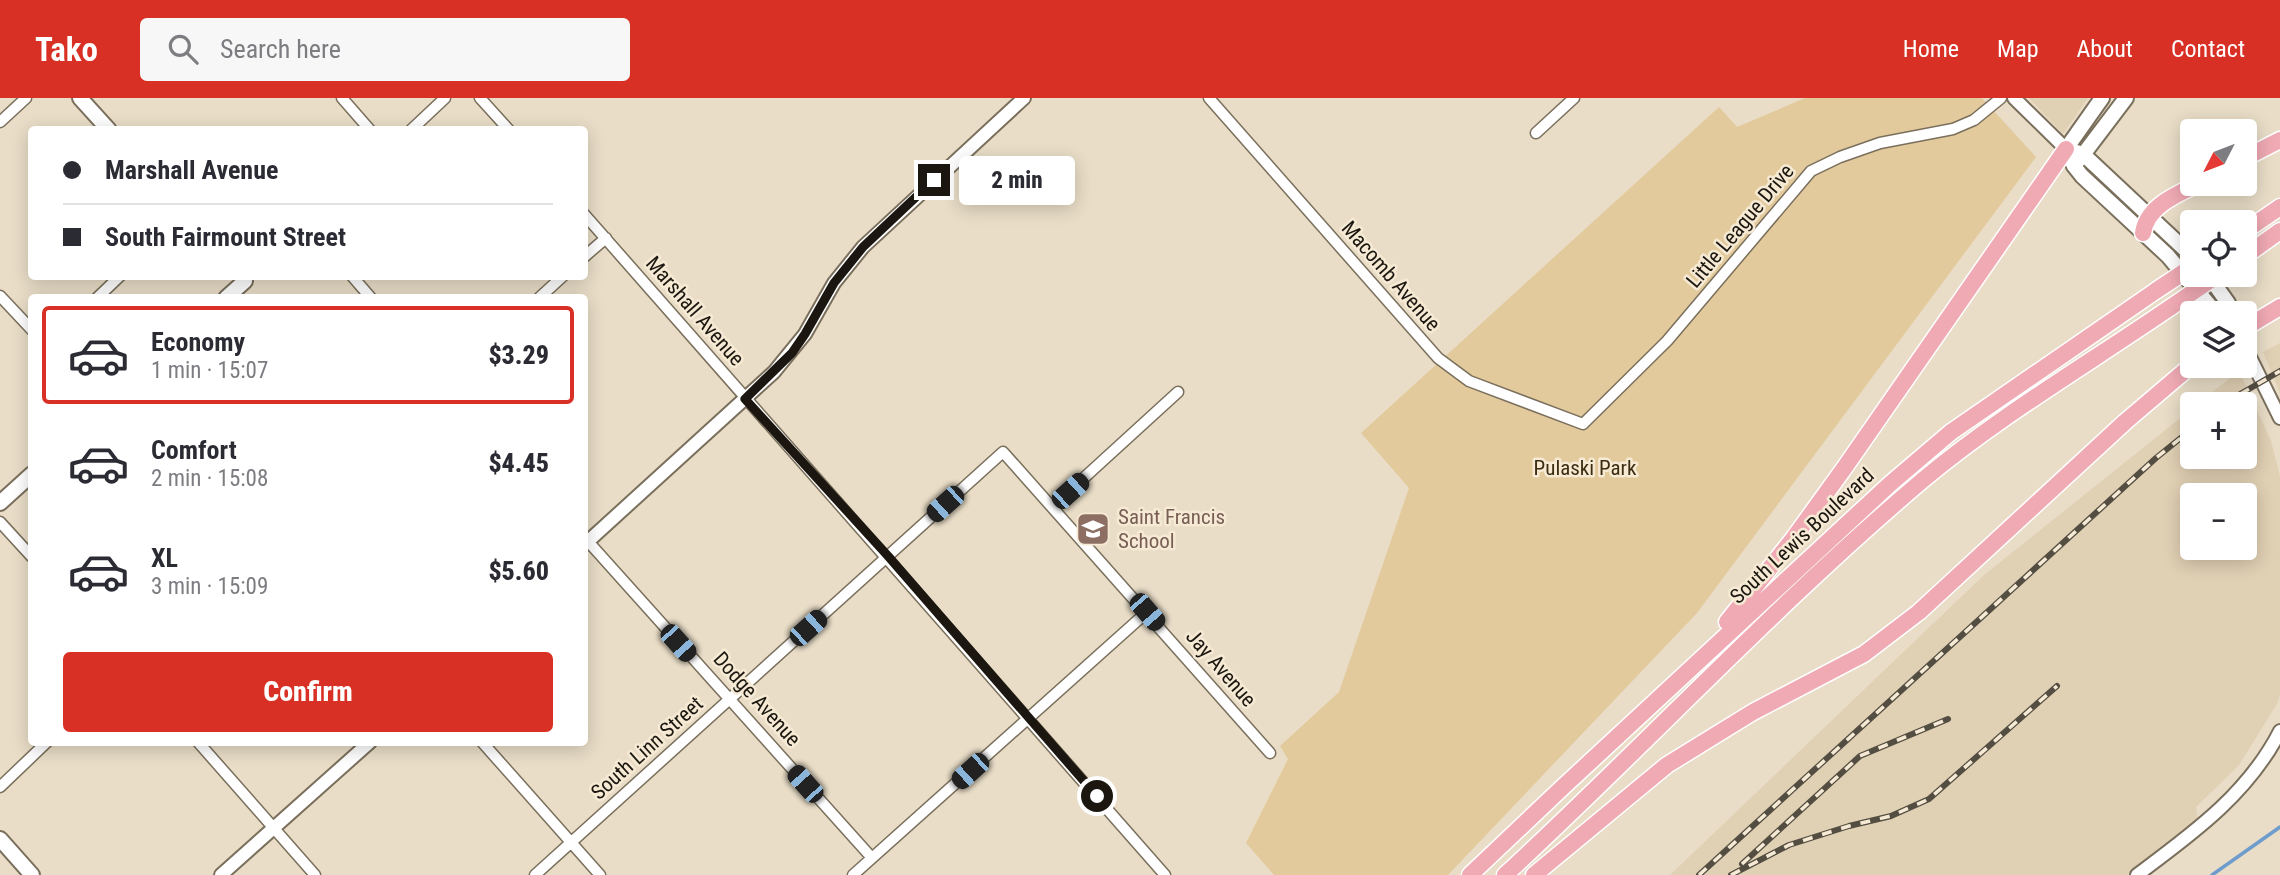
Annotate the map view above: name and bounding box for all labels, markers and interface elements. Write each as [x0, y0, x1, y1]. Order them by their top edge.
search box [140, 18, 630, 81]
text: Tako [35, 30, 98, 69]
icon: search [164, 30, 202, 68]
text: Search here [220, 34, 341, 64]
text: Home [1903, 35, 1959, 63]
text: Map [1997, 35, 2039, 63]
text: About [2077, 35, 2133, 63]
text: Contact [2171, 35, 2245, 63]
north arrow [2180, 119, 2258, 196]
map controls [2180, 119, 2257, 560]
text: Marshall Avenue [105, 155, 278, 185]
callout: 2 min [958, 155, 1074, 204]
street label: Little League Drive [1681, 159, 1799, 293]
route end [918, 164, 950, 196]
text: 2 min [991, 167, 1043, 194]
button: locate [2180, 210, 2257, 287]
street label: Macomb Avenue [1337, 216, 1445, 336]
text: South Fairmount Street [105, 222, 346, 252]
street label: Marshall Avenue [641, 251, 749, 371]
button: layers [2180, 301, 2257, 378]
icon: car [67, 324, 130, 387]
text: Economy [151, 327, 245, 357]
text: $3.29 [488, 340, 549, 370]
text: 1 min · 15:07 [151, 357, 268, 384]
button: + [2180, 392, 2257, 469]
icon: car [67, 432, 130, 495]
text: Comfort [151, 435, 237, 465]
text: $4.45 [488, 448, 549, 478]
park label: Pulaski Park [1534, 456, 1637, 480]
street label: South Lewis Boulevard [1725, 463, 1879, 609]
text: 2 min · 15:08 [151, 465, 268, 492]
car [1048, 469, 1093, 513]
car [923, 482, 968, 526]
button: − [2180, 483, 2257, 560]
place label: Saint Francis School [1118, 505, 1225, 553]
school or university icon: Saint Francis School [1074, 510, 1112, 548]
icon: car [67, 540, 130, 603]
text: XL [151, 543, 178, 573]
text: $5.60 [488, 556, 549, 586]
text: 3 min · 15:09 [151, 573, 268, 600]
car [1126, 589, 1169, 635]
car [786, 606, 831, 650]
car [657, 620, 700, 666]
street label: Jay Avenue [1181, 625, 1261, 711]
street label: Dodge Avenue [708, 647, 806, 751]
button: Confirm [63, 652, 553, 732]
street label: South Linn Street [586, 692, 708, 804]
car [948, 749, 993, 793]
car [784, 761, 827, 807]
route start [1081, 780, 1113, 812]

